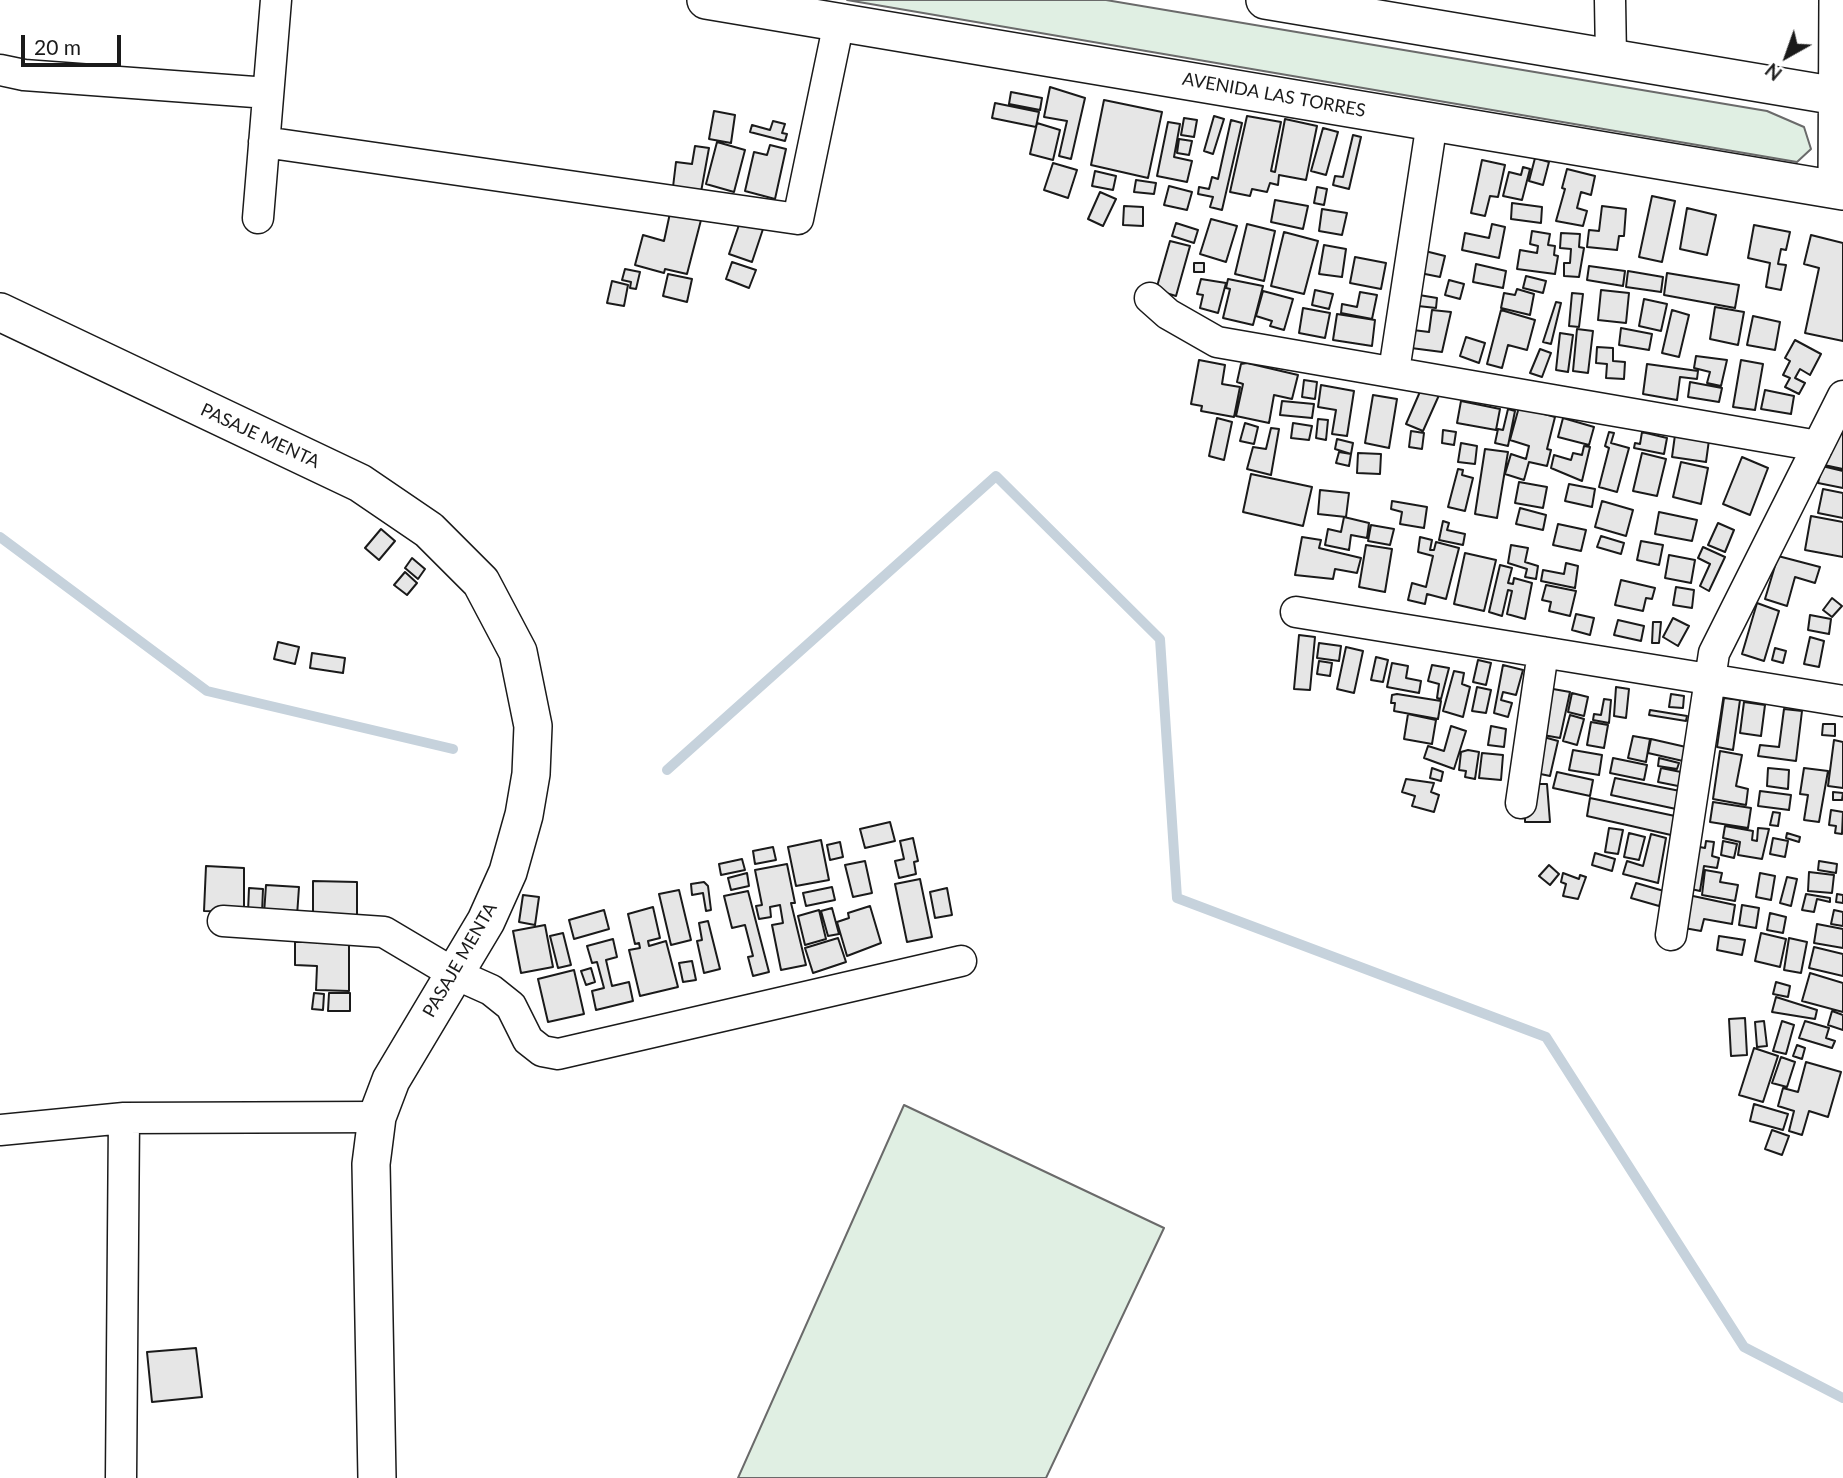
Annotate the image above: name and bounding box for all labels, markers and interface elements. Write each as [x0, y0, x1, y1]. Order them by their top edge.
scale bar [24, 21, 124, 65]
north arrow [1752, 21, 1822, 91]
text: 20 m [34, 34, 81, 59]
text: N [1760, 59, 1786, 86]
street label: AVENIDA LAS TORRES [1181, 68, 1367, 122]
street label: PASAJE MENTA [197, 399, 323, 473]
street label: PASAJE MENTA [418, 899, 502, 1021]

